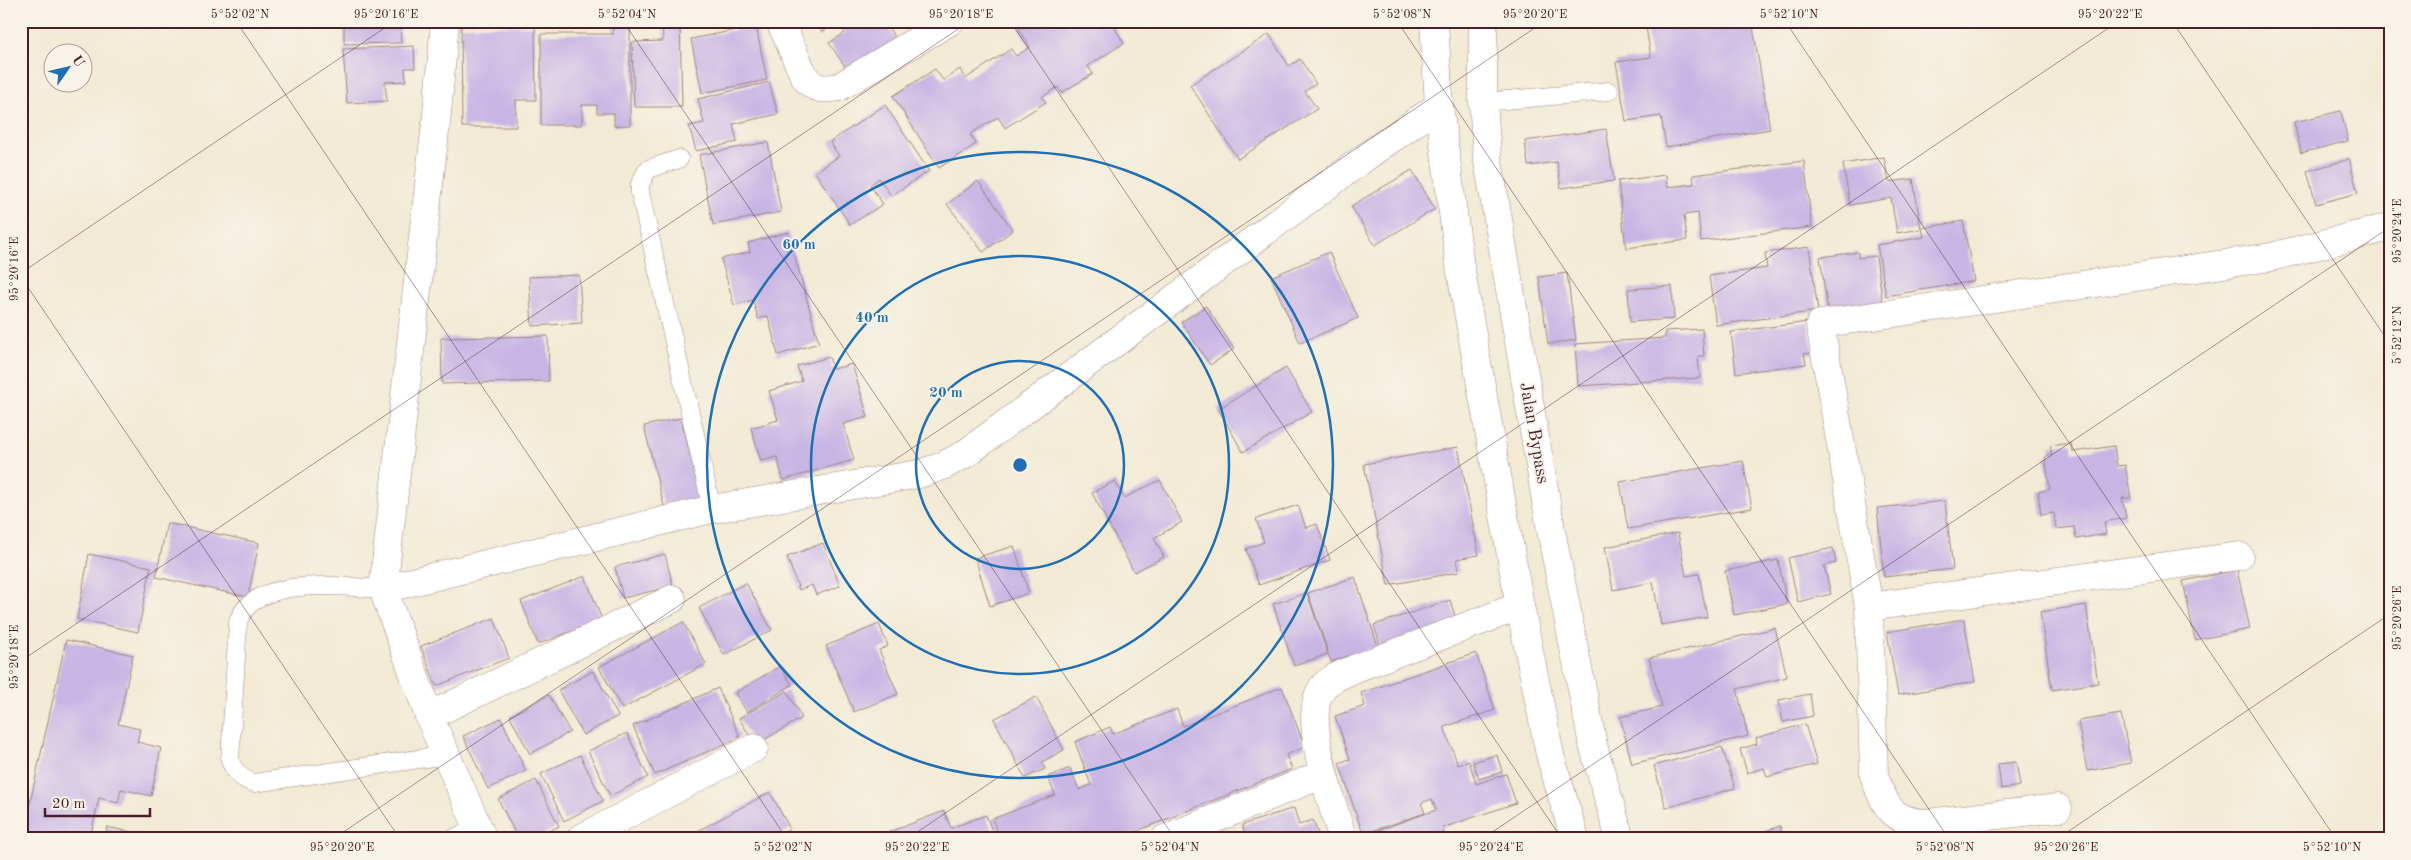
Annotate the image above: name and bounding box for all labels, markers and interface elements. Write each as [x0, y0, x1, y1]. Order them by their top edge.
text: 5°52'02"N [211, 8, 269, 21]
text: 95°20'16"E [354, 8, 418, 21]
text: 5°52'04"N [598, 8, 656, 21]
text: 95°20'18"E [929, 8, 993, 21]
text: 5°52'08"N [1373, 8, 1431, 21]
text: 95°20'20"E [1503, 8, 1567, 21]
text: 5°52'10"N [1760, 8, 1818, 21]
text: 95°20'22"E [2078, 8, 2142, 21]
north arrow [42, 42, 92, 92]
text: U [69, 53, 87, 70]
text: 95°20'24"E [2391, 199, 2404, 263]
text: 95°20'16"E [8, 237, 21, 301]
text: 60 m [782, 238, 816, 253]
text: 5°52'12"N [2391, 306, 2404, 364]
text: 40 m [855, 311, 889, 326]
street label: Jalan Bypass [1516, 381, 1552, 485]
text: 20 m [929, 386, 963, 401]
centre of rings [1011, 456, 1029, 474]
text: 95°20'26"E [2391, 586, 2404, 650]
text: 95°20'18"E [8, 625, 21, 689]
scale bar [45, 785, 150, 817]
text: 20 m [52, 797, 86, 812]
text: 95°20'20"E [310, 841, 374, 854]
text: 5°52'02"N [754, 841, 812, 854]
text: 95°20'22"E [885, 841, 949, 854]
text: 5°52'04"N [1141, 841, 1199, 854]
text: 95°20'24"E [1459, 841, 1523, 854]
text: 5°52'08"N [1916, 841, 1974, 854]
text: 95°20'26"E [2034, 841, 2098, 854]
text: 5°52'10"N [2303, 841, 2361, 854]

